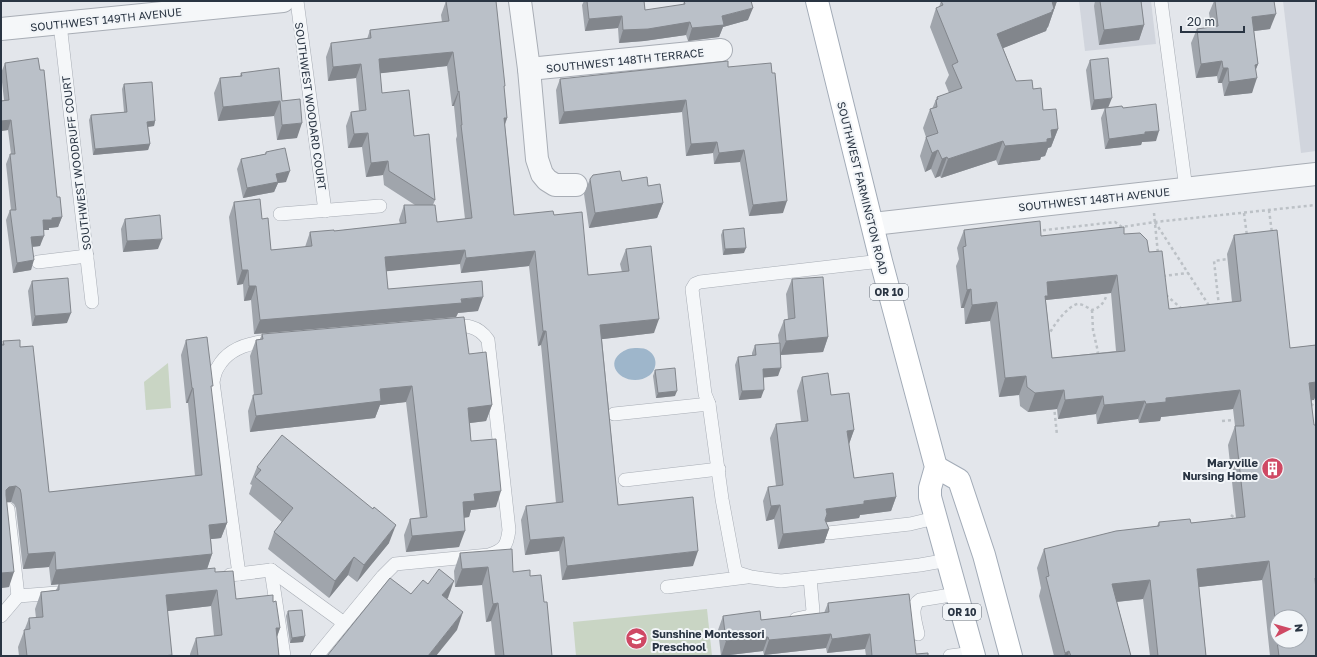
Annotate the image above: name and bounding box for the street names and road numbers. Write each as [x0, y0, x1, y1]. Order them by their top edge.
street label: SOUTHWEST 149TH AVENUE [30, 5, 183, 33]
street label: SOUTHWEST WOODARD COURT [293, 21, 329, 191]
street label: SOUTHWEST 148TH TERRACE [545, 45, 705, 75]
street label: SOUTHWEST WOODRUFF COURT [59, 75, 93, 251]
street label: SOUTHWEST FARMINGTON ROAD [835, 100, 891, 276]
street label: SOUTHWEST 148TH AVENUE [1018, 185, 1171, 213]
road number: OR 10 [870, 284, 908, 300]
road number: OR 10 [943, 604, 981, 620]

